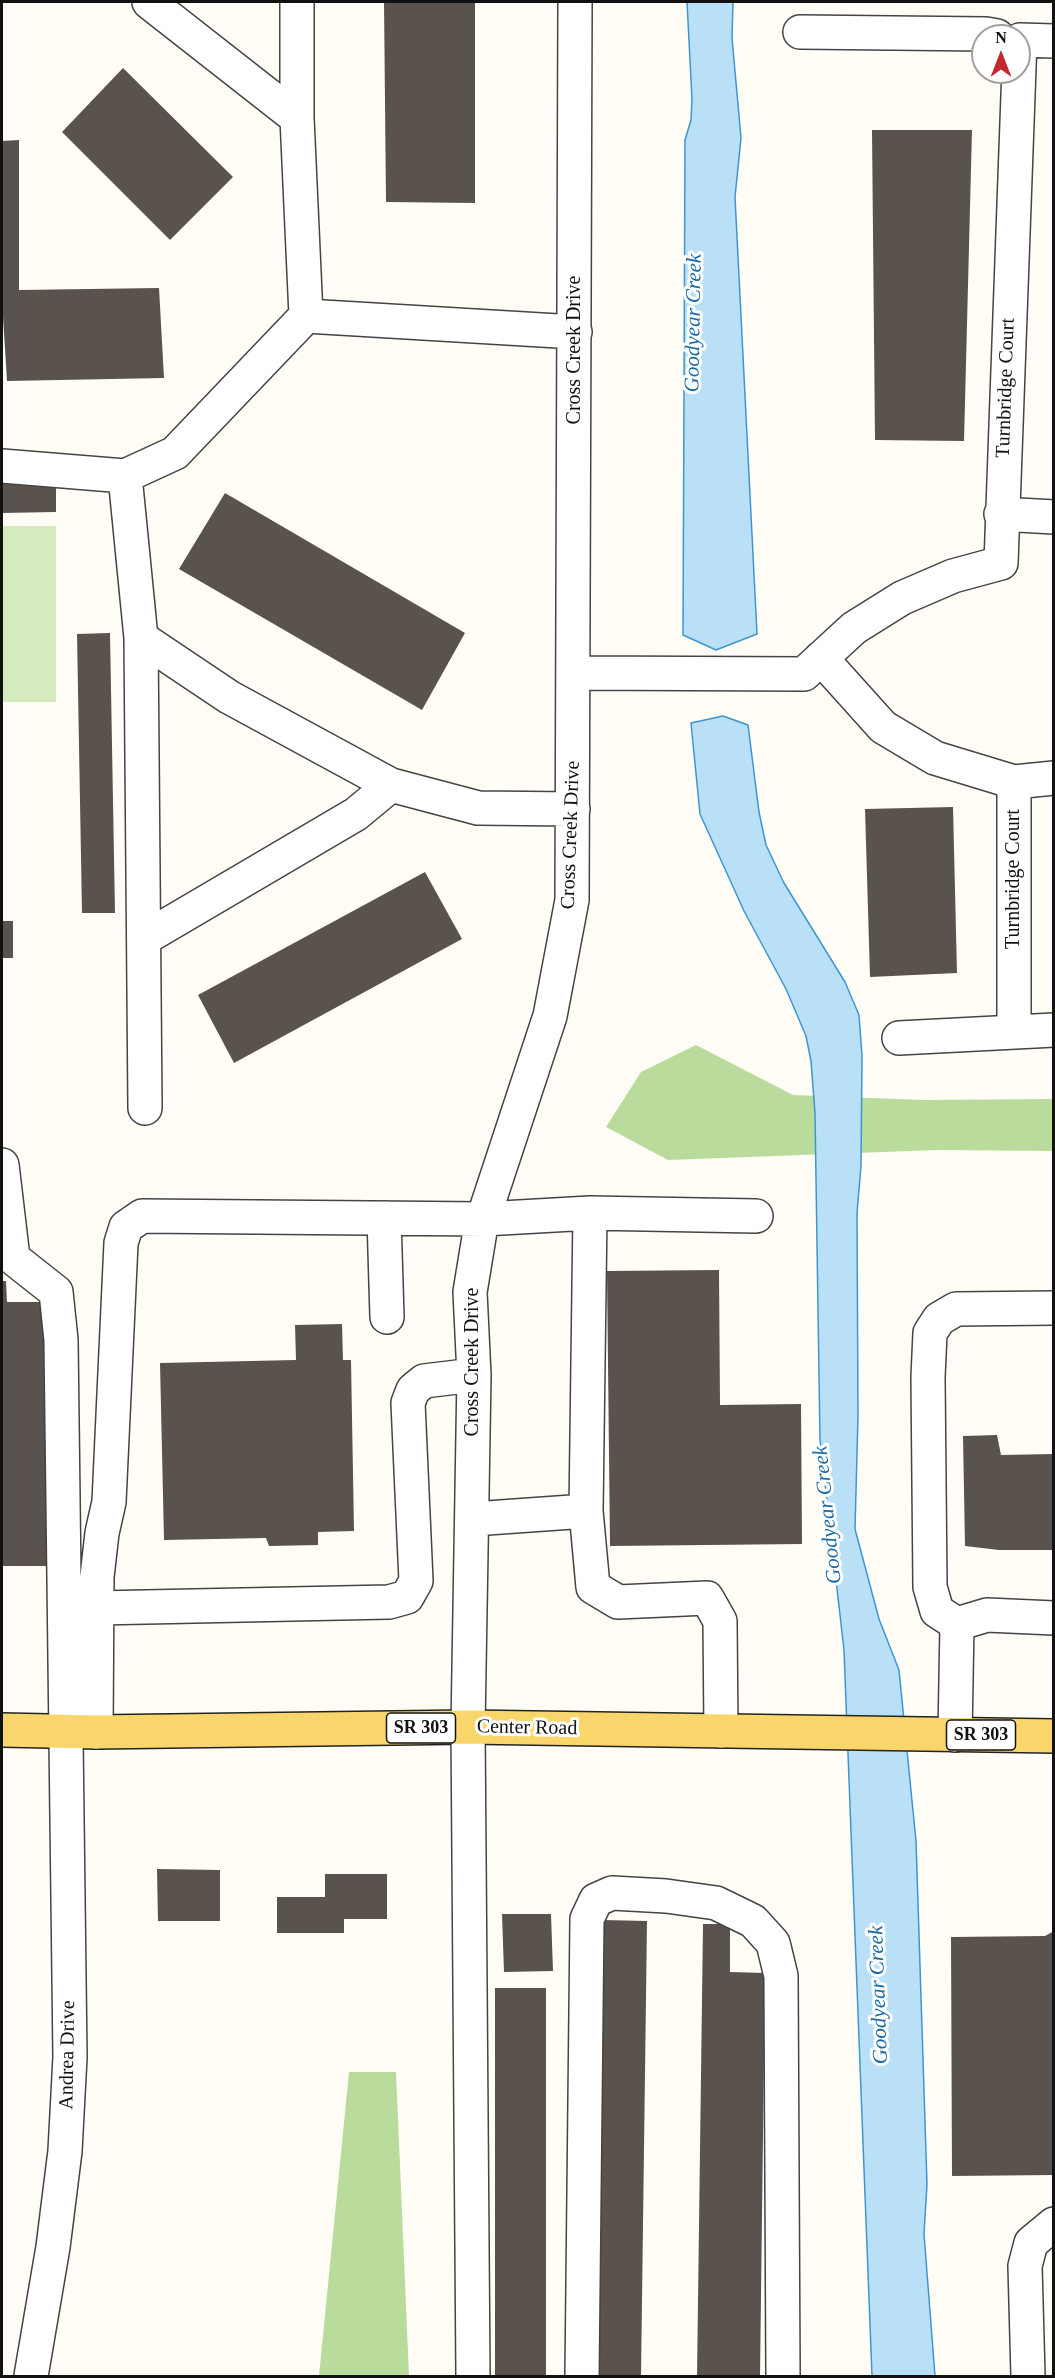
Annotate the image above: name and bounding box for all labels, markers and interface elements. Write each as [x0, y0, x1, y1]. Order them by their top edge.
north arrow [971, 24, 1031, 84]
text: N [995, 29, 1007, 46]
water label: Goodyear Creek [680, 253, 708, 393]
street label: Cross Creek Drive [563, 276, 587, 424]
street label: Turnbridge Court [992, 318, 1020, 458]
street label: Cross Creek Drive [556, 760, 586, 910]
street label: Turnbridge Court [1002, 809, 1026, 949]
street label: Cross Creek Drive [461, 1288, 485, 1436]
water label: Goodyear Creek [808, 1445, 848, 1585]
road number: SR 303 [386, 1713, 456, 1743]
street label: Center Road [477, 1715, 577, 1741]
road number: SR 303 [946, 1720, 1016, 1750]
water label: Goodyear Creek [864, 1925, 894, 2065]
street label: Andrea Drive [55, 2000, 81, 2110]

